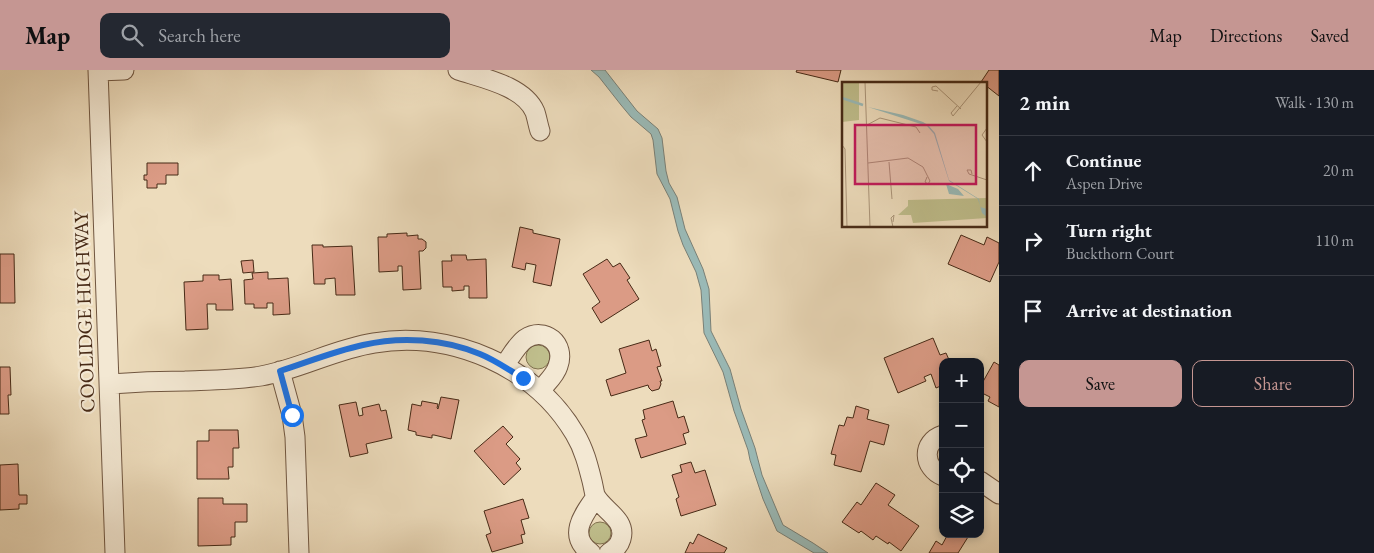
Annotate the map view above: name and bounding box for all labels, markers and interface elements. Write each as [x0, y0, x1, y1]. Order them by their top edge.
search box [100, 13, 450, 58]
text: Map [25, 20, 70, 51]
icon: search [118, 21, 146, 49]
text: Search here [158, 23, 241, 48]
text: Map [1150, 24, 1182, 47]
text: Directions [1210, 24, 1282, 47]
text: Saved [1310, 24, 1349, 47]
inset map [842, 82, 986, 228]
text: 2 min [1019, 89, 1070, 116]
text: Walk · 130 m [1275, 92, 1354, 113]
text: Continue [1066, 148, 1141, 173]
icon: ahead [1019, 157, 1047, 185]
text: 20 m [1323, 160, 1354, 181]
text: Aspen Drive [1066, 173, 1143, 194]
street label: COOLIDGE HIGHWAY [67, 209, 101, 413]
text: Turn right [1066, 218, 1152, 243]
icon: right [1019, 227, 1047, 255]
text: 110 m [1315, 230, 1354, 251]
text: Buckthorn Court [1066, 243, 1174, 264]
icon: arrive [1019, 297, 1047, 325]
text: Arrive at destination [1066, 298, 1232, 323]
map controls [939, 358, 984, 538]
button: + [939, 358, 984, 403]
button: Save [1019, 360, 1182, 407]
button: Share [1192, 360, 1354, 407]
route end [512, 367, 535, 390]
button: − [939, 403, 984, 448]
route start [281, 404, 304, 427]
button: locate [939, 448, 984, 493]
button: layers [939, 493, 984, 538]

